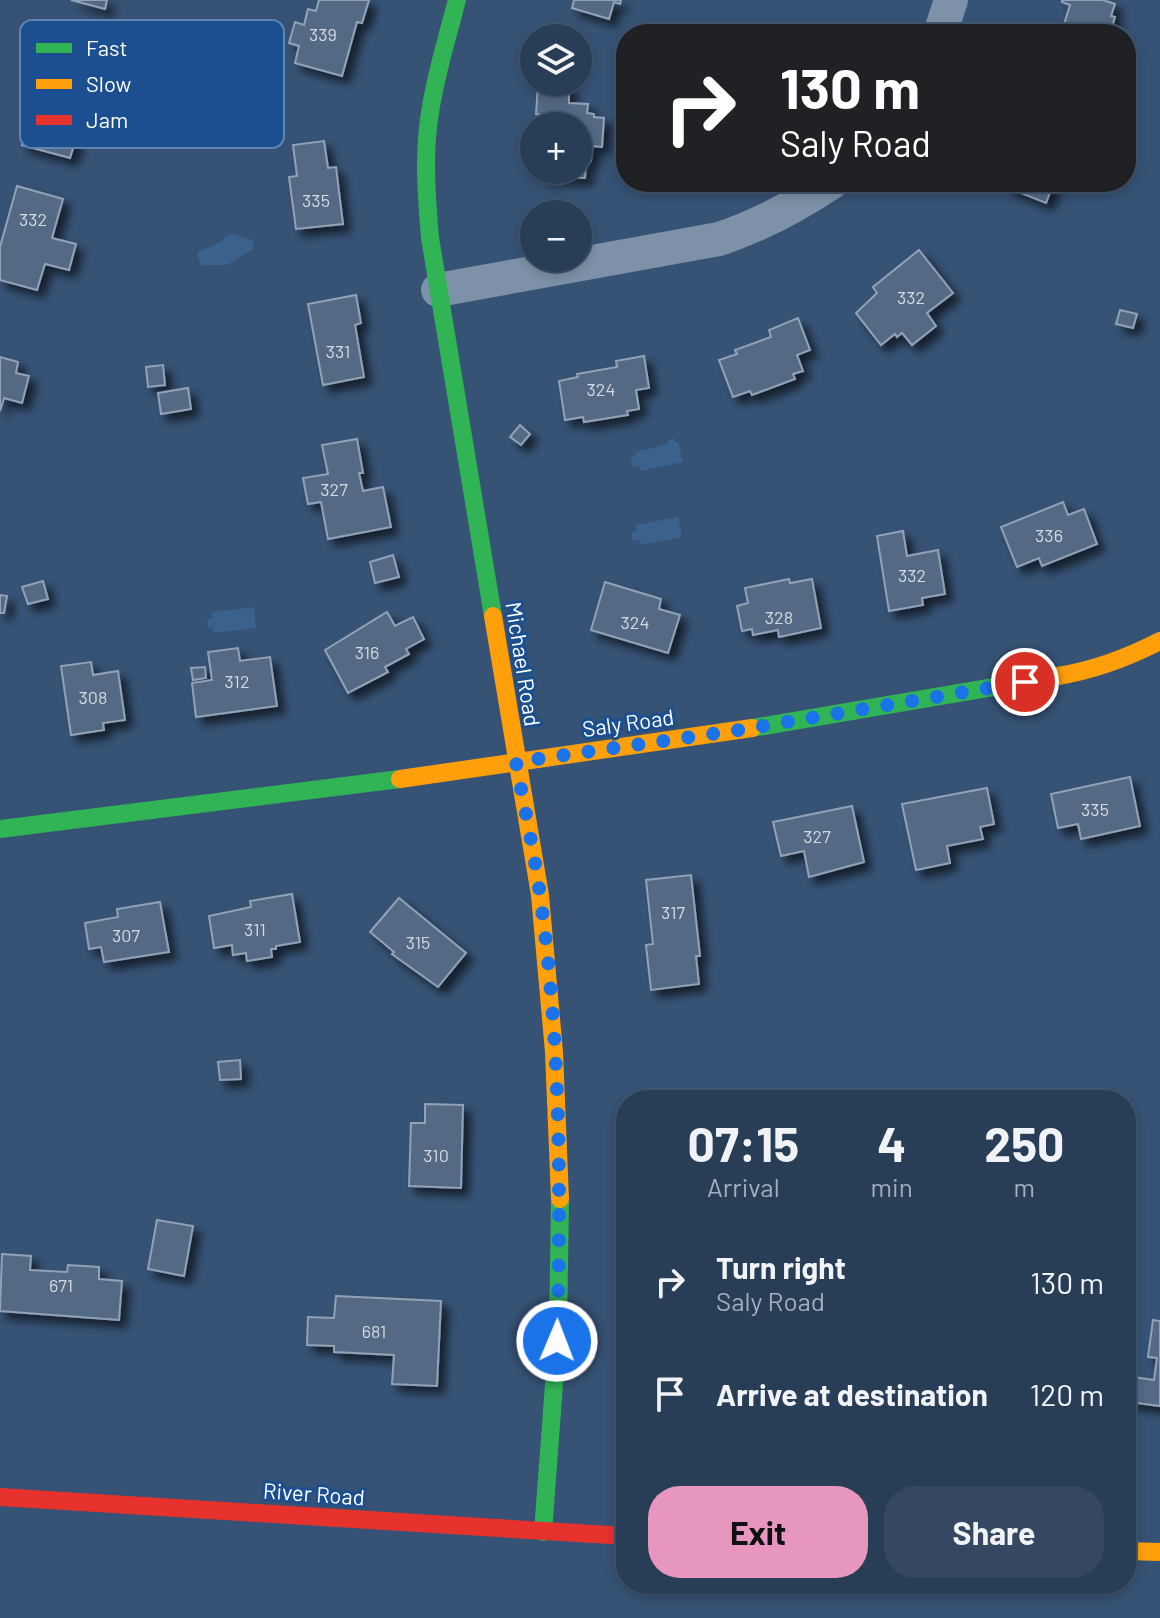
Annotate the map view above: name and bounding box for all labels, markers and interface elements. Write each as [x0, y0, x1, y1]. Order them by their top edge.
legend [20, 20, 284, 148]
house number: 339 [309, 23, 337, 45]
map controls [520, 24, 592, 272]
button: layers [520, 24, 592, 96]
text: Fast [86, 34, 128, 60]
text: 130 m [780, 53, 920, 120]
icon: right [648, 56, 752, 160]
text: Slow [86, 70, 131, 96]
text: Jam [86, 106, 128, 132]
button: + [520, 112, 592, 184]
text: Saly Road [780, 121, 931, 164]
house number: 335 [302, 189, 330, 211]
button: − [520, 200, 592, 272]
house number: 332 [19, 208, 47, 230]
house number: 332 [897, 286, 925, 308]
house number: 331 [326, 340, 350, 362]
house number: 324 [587, 378, 615, 400]
house number: 327 [320, 478, 348, 500]
house number: 336 [1035, 524, 1063, 546]
house number: 332 [898, 564, 926, 586]
street label: Michael Road [501, 600, 547, 728]
house number: 328 [765, 606, 793, 628]
house number: 324 [621, 611, 649, 633]
house number: 316 [355, 641, 379, 663]
pin [991, 648, 1059, 716]
icon: arrive [1003, 660, 1047, 704]
house number: 312 [224, 670, 250, 692]
house number: 308 [79, 686, 107, 708]
street label: Saly Road [580, 703, 676, 741]
house number: 335 [1081, 798, 1109, 820]
house number: 327 [803, 825, 831, 847]
house number: 317 [661, 901, 685, 923]
house number: 311 [244, 918, 266, 940]
house number: 307 [112, 924, 140, 946]
house number: 315 [406, 931, 430, 953]
text: 07:15 [688, 1114, 799, 1172]
text: 4 [877, 1114, 906, 1172]
text: 250 [984, 1114, 1064, 1172]
house number: 310 [423, 1144, 449, 1166]
text: Arrival [707, 1171, 780, 1202]
text: min [871, 1171, 913, 1202]
text: m [1014, 1171, 1035, 1202]
text: Turn right [716, 1249, 846, 1285]
icon: right [648, 1260, 692, 1304]
text: 130 m [1030, 1264, 1104, 1300]
house number: 671 [49, 1274, 73, 1296]
text: Saly Road [716, 1285, 825, 1316]
position arrow [515, 1299, 599, 1383]
house number: 681 [362, 1320, 386, 1342]
icon: arrive [648, 1372, 692, 1416]
text: Arrive at destination [716, 1376, 988, 1412]
text: 120 m [1030, 1376, 1104, 1412]
street label: River Road [262, 1476, 366, 1510]
button: Exit [648, 1486, 868, 1578]
button: Share [884, 1486, 1104, 1578]

